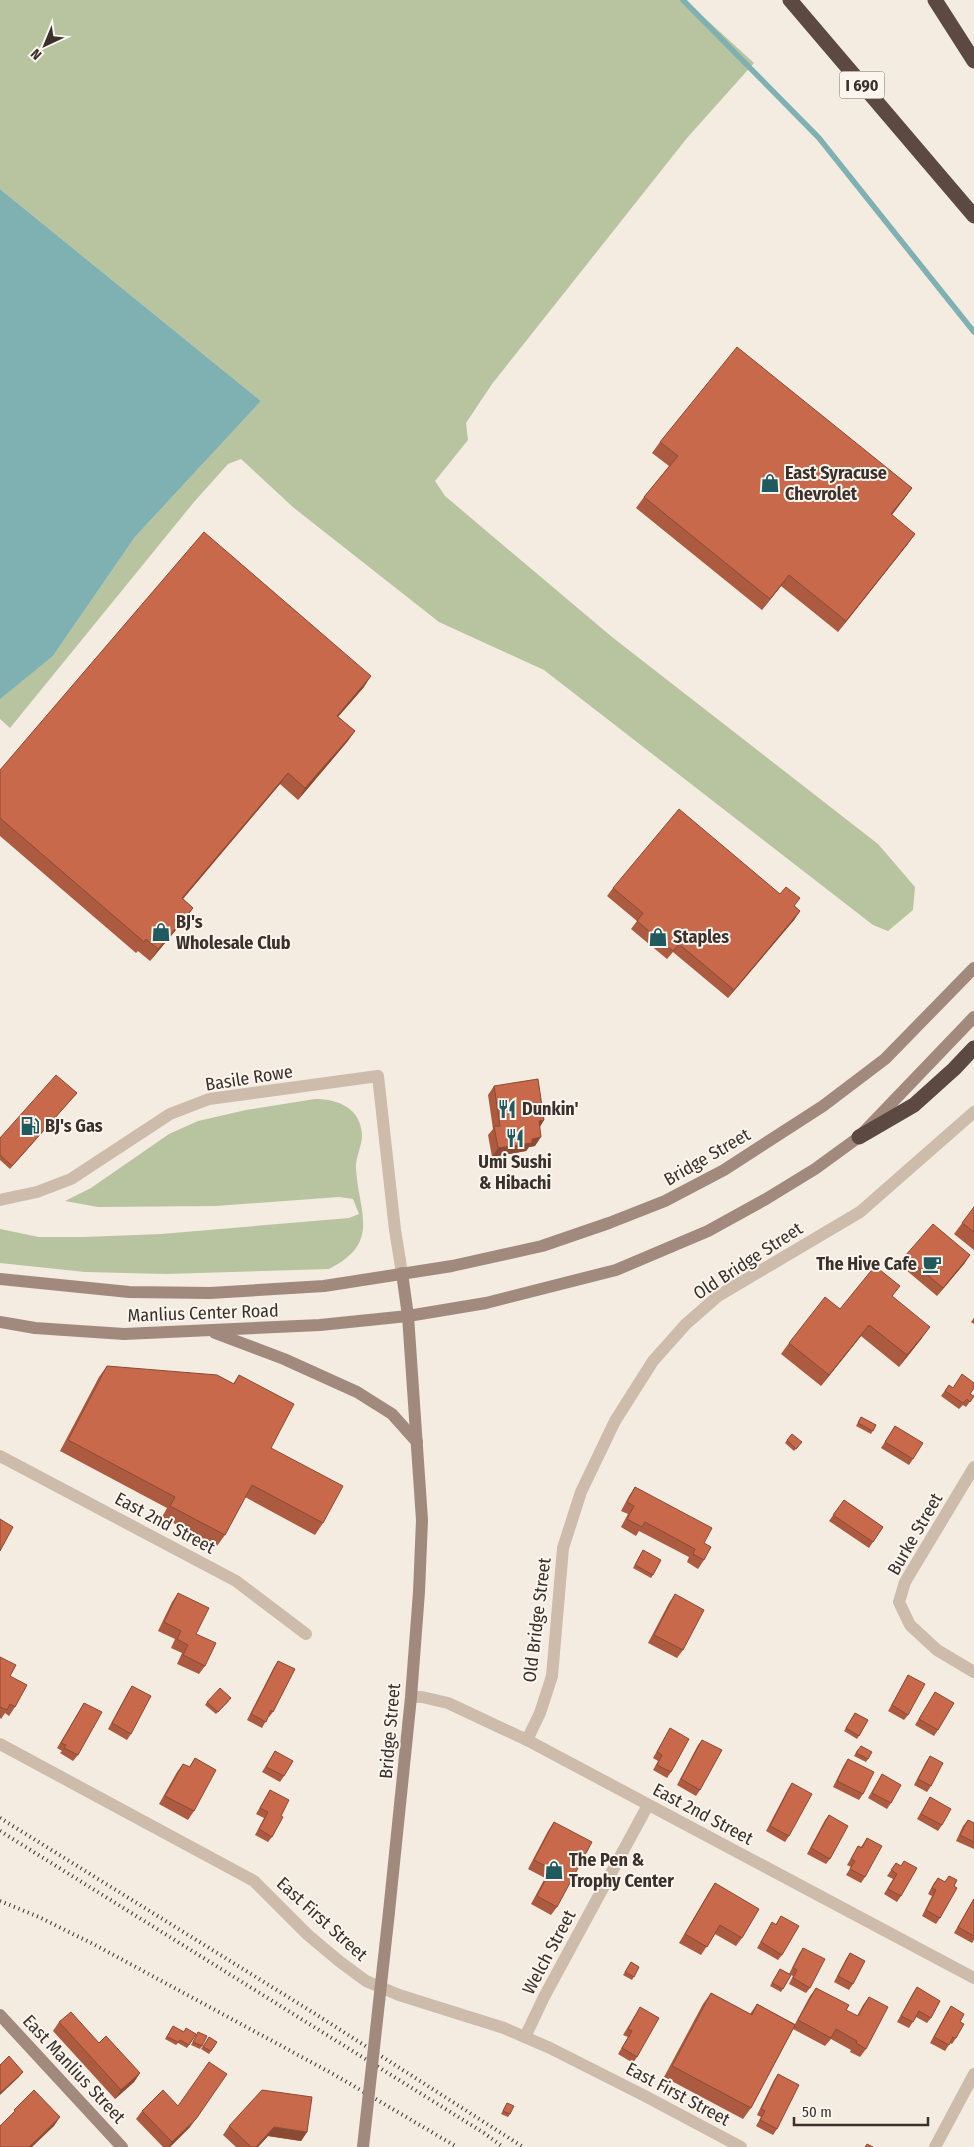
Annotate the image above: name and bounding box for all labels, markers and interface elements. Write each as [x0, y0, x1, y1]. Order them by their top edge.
north arrow [20, 20, 70, 70]
text: N [27, 45, 45, 63]
road number: I 690 [840, 72, 884, 98]
place label: East Syracuse Chevrolet [785, 462, 887, 505]
shop icon: East Syracuse Chevrolet [759, 472, 781, 494]
place label: BJ's Wholesale Club [176, 911, 291, 954]
shop icon: BJ's Wholesale Club [150, 921, 172, 943]
shop icon: Staples [647, 926, 669, 948]
place label: Staples [673, 926, 729, 948]
street label: Basile Rowe [204, 1060, 294, 1096]
restaurant icon: Dunkin' [496, 1098, 518, 1120]
place label: Dunkin' [522, 1098, 579, 1120]
fuel station icon: BJ's Gas [19, 1115, 41, 1137]
place label: BJ's Gas [45, 1115, 103, 1137]
street label: Bridge Street [660, 1123, 754, 1190]
restaurant icon: Umi Sushi & Hibachi [504, 1127, 526, 1149]
place label: Umi Sushi & Hibachi [478, 1151, 552, 1194]
street label: Old Bridge Street [689, 1217, 807, 1304]
place label: The Hive Cafe [816, 1253, 917, 1275]
cafe icon: The Hive Cafe [921, 1253, 943, 1275]
street label: Manlius Center Road [127, 1299, 279, 1327]
street label: East 2nd Street [111, 1487, 219, 1559]
street label: Burke Street [883, 1489, 947, 1579]
street label: Old Bridge Street [518, 1556, 556, 1684]
street label: Bridge Street [375, 1682, 405, 1780]
street label: East 2nd Street [649, 1778, 757, 1850]
place label: The Pen & Trophy Center [569, 1849, 674, 1892]
shop icon: The Pen & Trophy Center [543, 1859, 565, 1881]
street label: East First Street [272, 1872, 372, 1966]
street label: Welch Street [518, 1906, 580, 1998]
street label: East Manlius Street [18, 2010, 130, 2128]
street label: East First Street [622, 2057, 734, 2131]
scale bar [794, 2094, 928, 2126]
text: 50 m [802, 2103, 832, 2121]

